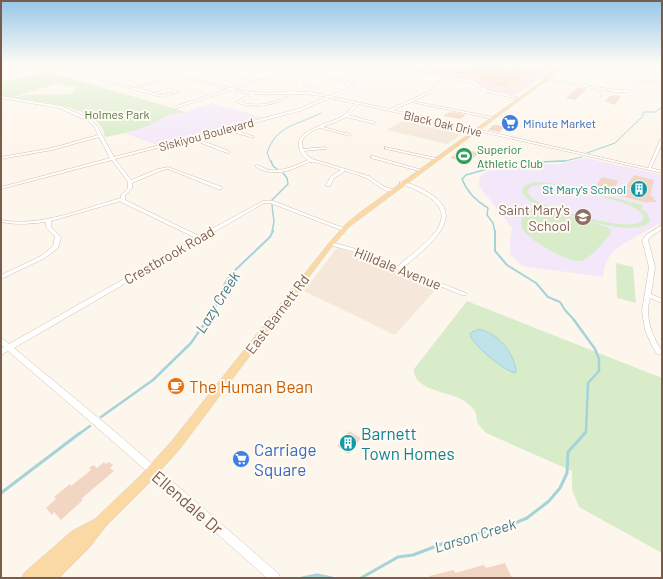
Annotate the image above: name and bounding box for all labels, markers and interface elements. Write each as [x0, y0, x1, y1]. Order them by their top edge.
park label: Holmes Park [84, 107, 150, 121]
street label: Black Oak Drive [403, 107, 483, 139]
supermarket icon: Minute Market [500, 113, 520, 133]
street label: Siskiyou Boulevard [157, 115, 255, 153]
place label: Minute Market [523, 116, 596, 130]
place label: Superior Athletic Club [477, 142, 543, 170]
sports icon: Superior Athletic Club [454, 146, 474, 166]
building icon: St Mary's School [629, 179, 649, 199]
place label: St Mary's School [542, 182, 626, 196]
place label: Saint Mary's School [498, 201, 570, 234]
school or university icon: Saint Mary's School [573, 207, 593, 227]
street label: Crestbrook Road [121, 222, 217, 288]
street label: Hilldale Avenue [352, 243, 444, 293]
water label: Lazy Creek [191, 267, 243, 336]
street label: East Barnett Rd [242, 271, 312, 357]
cafe icon: The Human Bean [166, 376, 186, 396]
place label: The Human Bean [189, 376, 313, 396]
place label: Barnett Town Homes [361, 423, 455, 463]
building icon: Barnett Town Homes [338, 433, 358, 453]
place label: Carriage Square [254, 439, 316, 479]
supermarket icon: Carriage Square [231, 449, 251, 469]
street label: Ellendale Dr [149, 466, 227, 538]
water label: Larson Creek [432, 514, 518, 556]

